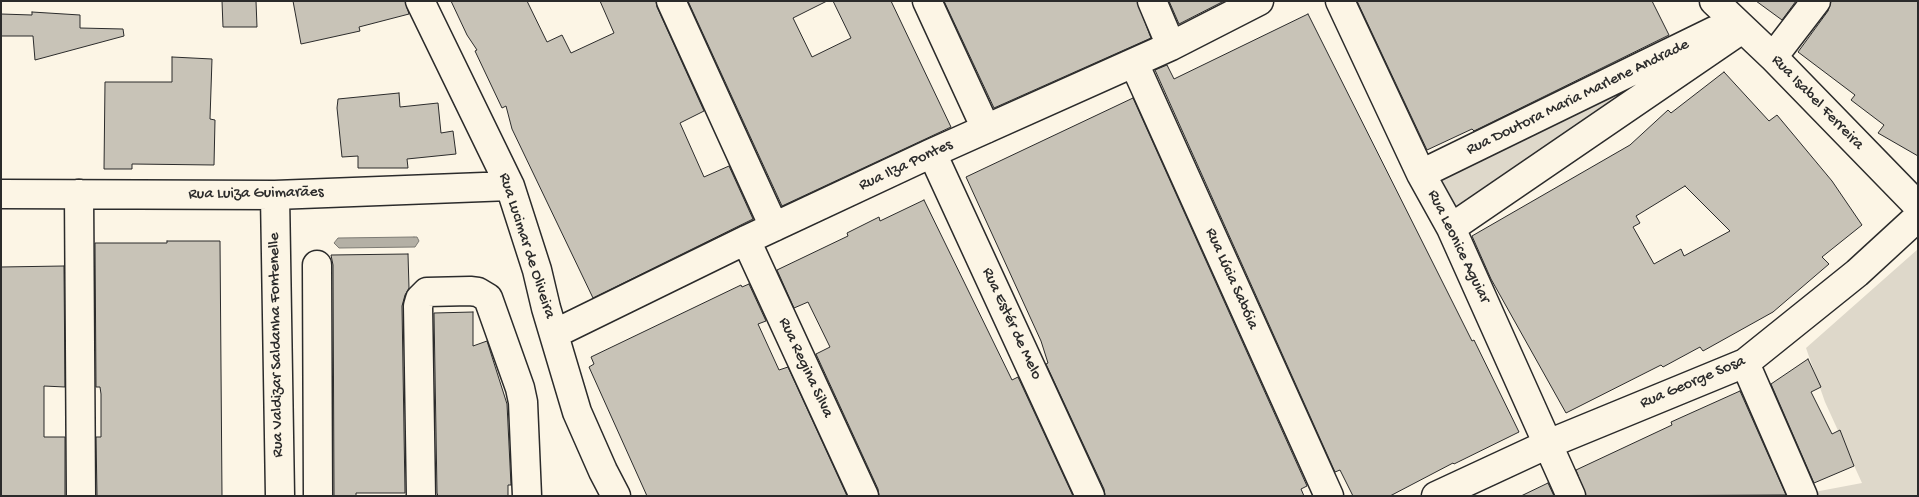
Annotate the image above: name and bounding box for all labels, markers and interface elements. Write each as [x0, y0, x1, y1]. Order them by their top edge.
street label: Rua Doutora Maria Marlene Andrade [1463, 36, 1693, 160]
street label: Rua Isabel Ferreira [1767, 51, 1867, 155]
street label: Rua Ilza Pontes [856, 136, 956, 196]
street label: Rua Lucimar de Oliveira [493, 171, 559, 321]
street label: Rua Luiza Guimarães [188, 183, 324, 205]
street label: Rua Leonice Aguiar [1422, 187, 1494, 307]
street label: Rua Lúcia Sabóia [1200, 225, 1262, 333]
street label: Rua Valdizar Saldanha Fontenelle [265, 232, 289, 458]
street label: Rua Estér de Melo [977, 265, 1045, 383]
street label: Rua Regina Silva [773, 315, 837, 421]
street label: Rua George Sosa [1637, 352, 1749, 414]

